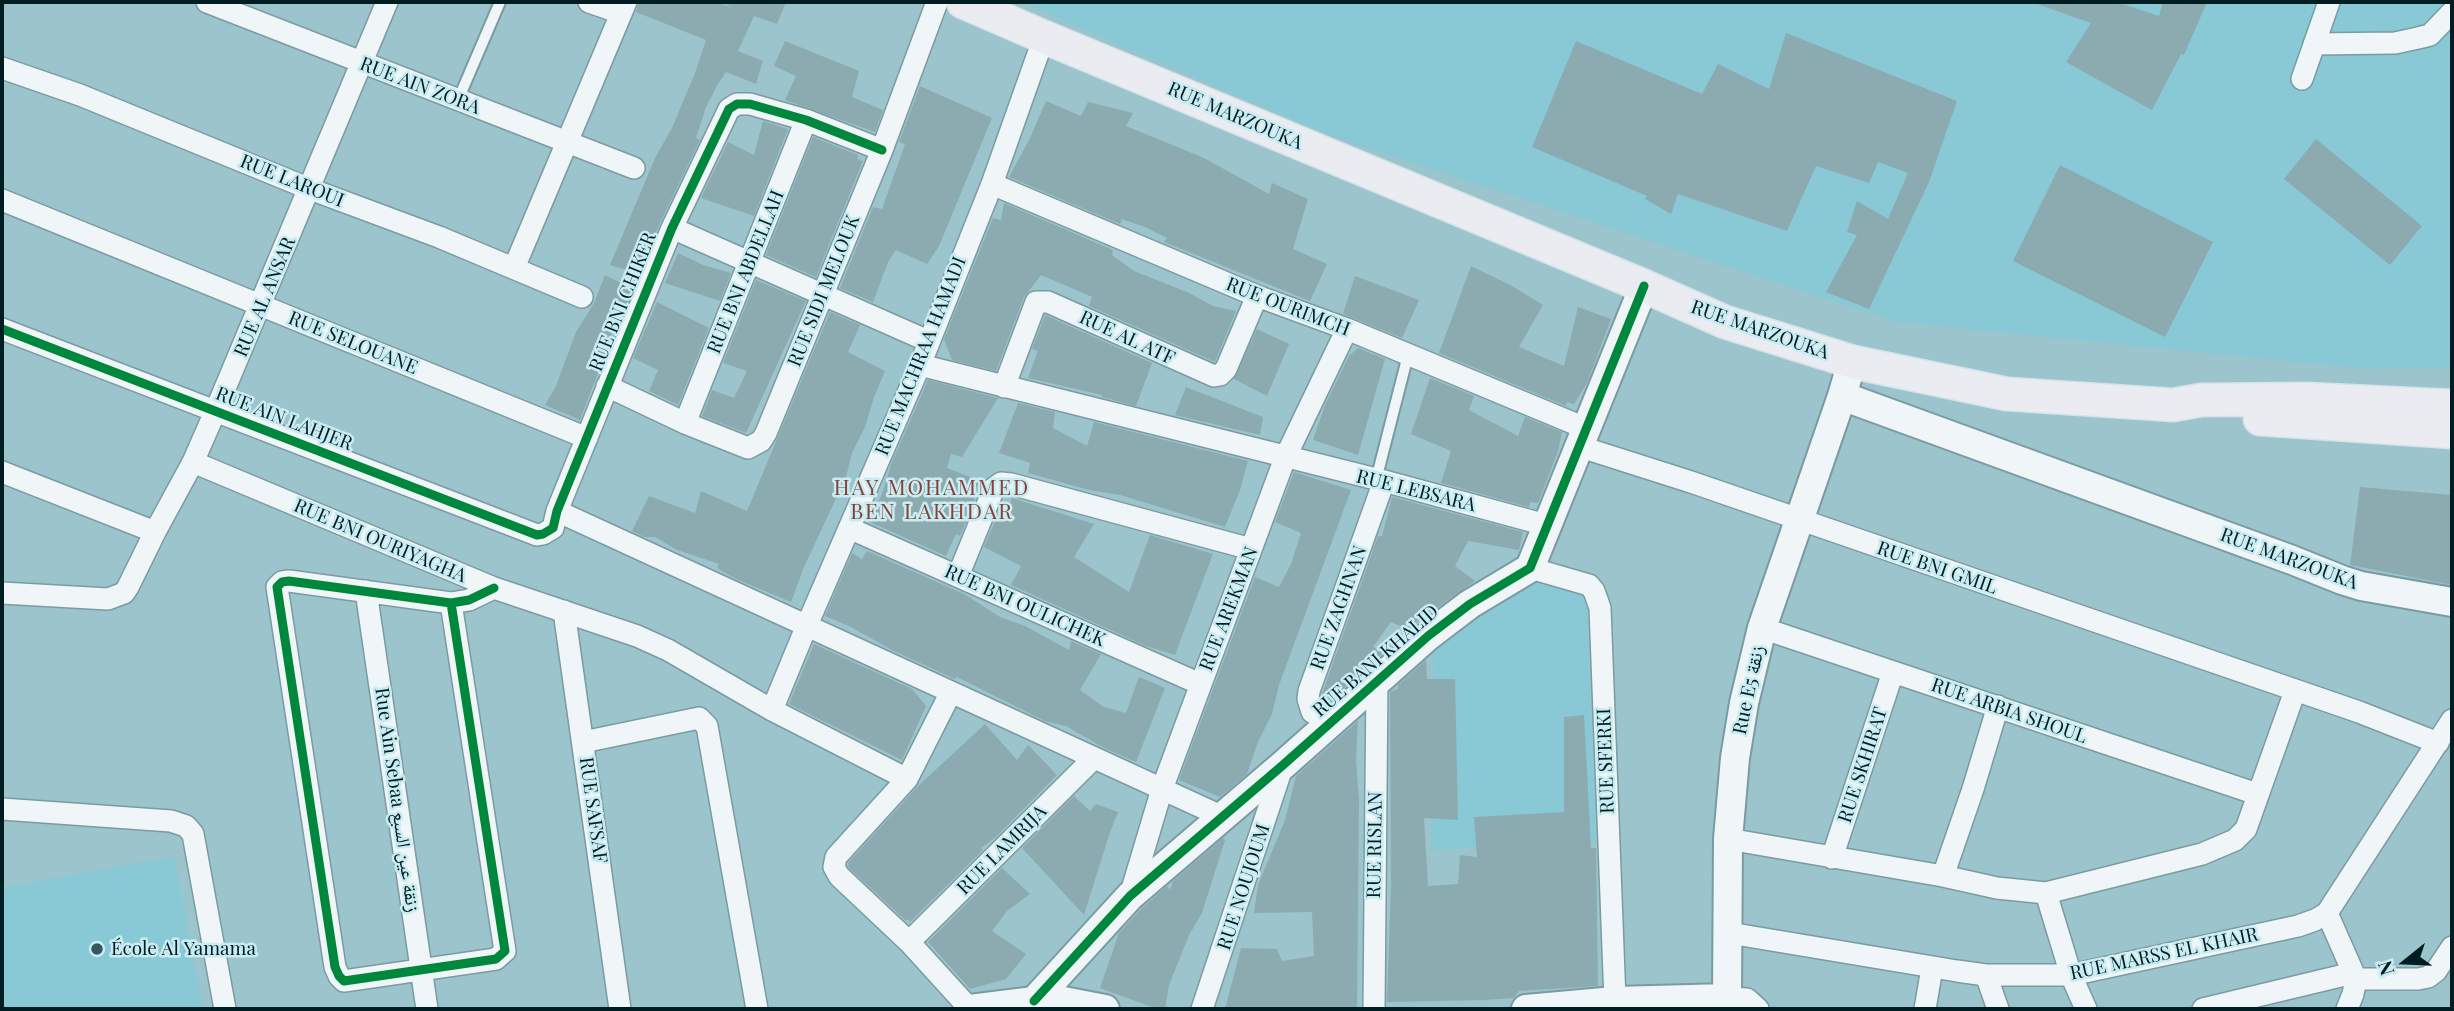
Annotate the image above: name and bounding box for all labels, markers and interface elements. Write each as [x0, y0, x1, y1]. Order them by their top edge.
street label: RUE AIN ZORA [357, 53, 483, 119]
street label: RUE MARZOUKA [1164, 77, 1306, 155]
street label: RUE LAROUI [237, 150, 347, 212]
street label: RUE BNI ABDELLAH [703, 187, 789, 357]
street label: RUE SIDI MELOUK [783, 212, 865, 370]
street label: RUE BNI CHIKER [585, 229, 661, 375]
street label: RUE AL ANSAR [229, 234, 301, 360]
street label: RUE MACHRAA HAMADI [871, 253, 971, 459]
street label: RUE OURIMCH [1223, 273, 1353, 341]
street label: RUE MARZOUKA [1688, 296, 1832, 364]
street label: RUE AL ATF [1076, 306, 1178, 370]
street label: RUE SELOUANE [285, 307, 421, 379]
street label: RUE AIN LAHJER [212, 382, 356, 456]
street label: RUE LEBSARA [1354, 465, 1478, 517]
district label: HAY MOHAMMED BEN LAKHDAR [835, 475, 1029, 525]
street label: RUE BNI OURIYAGHA [290, 494, 470, 588]
street label: RUE MARZOUKA [2217, 524, 2361, 594]
street label: RUE BNI GMIL [1874, 537, 2000, 599]
street label: RUE ZAGHNAN [1306, 543, 1372, 673]
street label: RUE AREKMAN [1195, 544, 1263, 674]
street label: RUE BNI OULICHEK [941, 560, 1109, 652]
street label: RUE BANI KHALID [1308, 600, 1444, 722]
street label: Rue E5 زنقة [1728, 643, 1770, 737]
street label: RUE ARBIA SHOUL [1928, 674, 2090, 748]
street label: Rue Ain Sebaa زنقة عين السبع [370, 686, 424, 914]
street label: RUE SKHIRAT [1834, 704, 1892, 826]
street label: RUE SFERKI [1593, 708, 1619, 814]
street label: RUE SAFSAF [574, 756, 612, 864]
street label: RUE RISLAN [1363, 791, 1387, 899]
street label: RUE LAMRIJA [952, 800, 1052, 900]
street label: RUE NOUJOUM [1213, 821, 1275, 953]
street label: RUE MARSS EL KHAIR [2068, 923, 2260, 985]
north arrow [2370, 927, 2440, 997]
place label: École Al Yamama [111, 938, 256, 960]
marker: École Al Yamama [89, 941, 105, 957]
text: N [2371, 958, 2400, 979]

